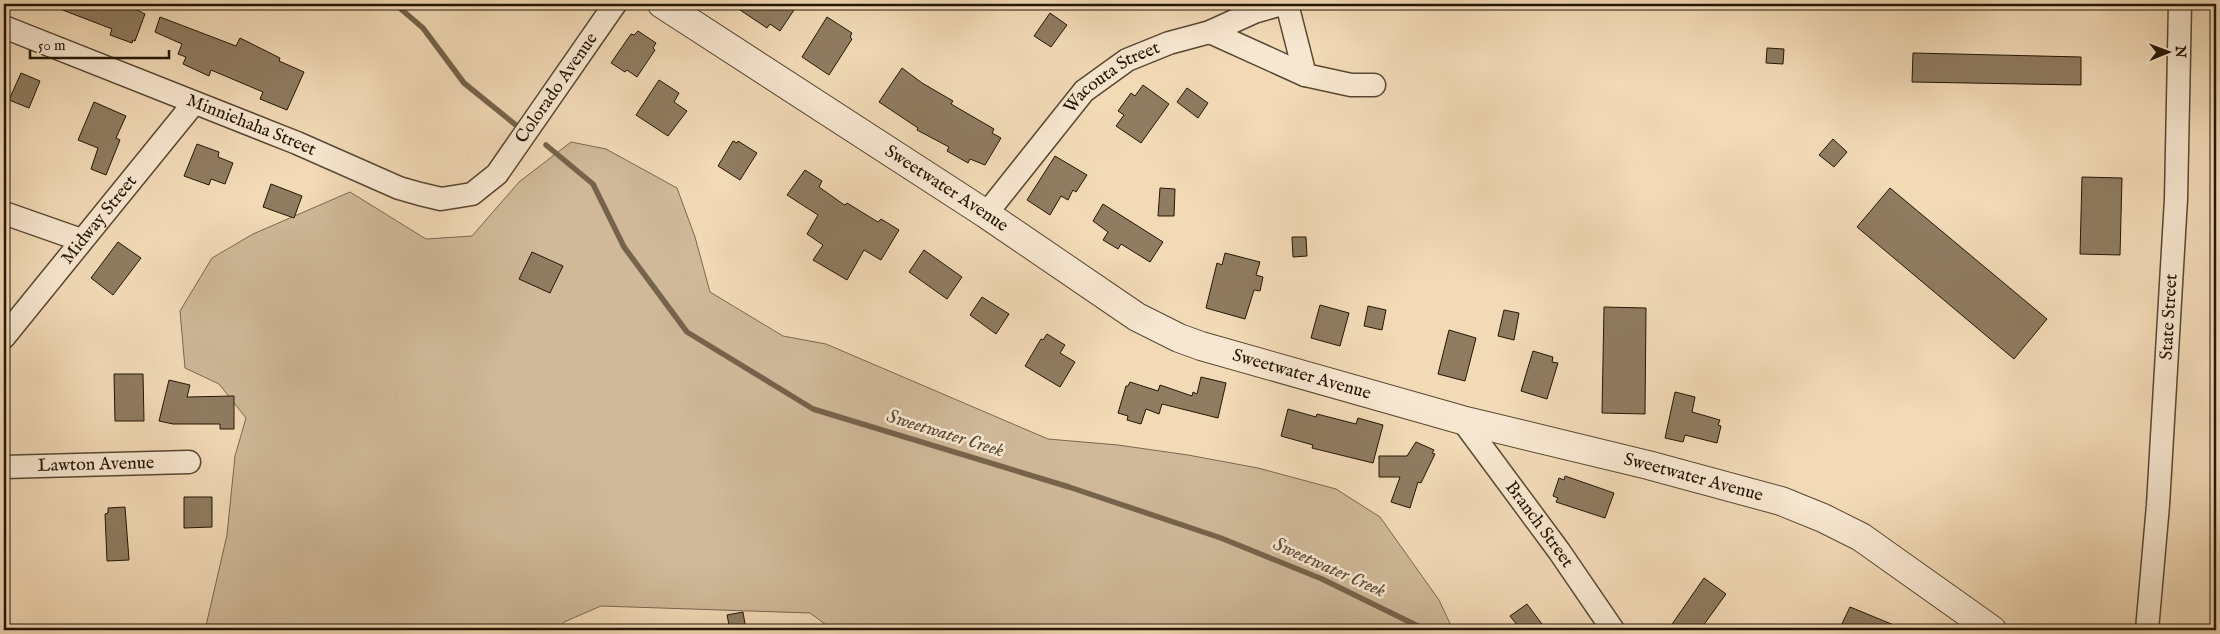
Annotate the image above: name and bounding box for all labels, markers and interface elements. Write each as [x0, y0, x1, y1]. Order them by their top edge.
scale bar [30, 28, 169, 60]
street label: Colorado Avenue [510, 28, 603, 148]
north arrow [2142, 28, 2192, 78]
text: 50 m [38, 36, 66, 55]
street label: Wacouta Street [1059, 36, 1163, 118]
text: N [2171, 45, 2189, 58]
street label: Minniehaha Street [183, 89, 320, 161]
street label: Sweetwater Avenue [880, 140, 1013, 237]
street label: Midway Street [56, 171, 142, 269]
street label: State Street [2155, 273, 2183, 361]
street label: Sweetwater Avenue [1230, 344, 1374, 405]
water label: Sweetwater Creek [884, 405, 1007, 463]
street label: Sweetwater Avenue [1622, 448, 1766, 507]
street label: Lawton Avenue [37, 451, 155, 478]
street label: Branch Street [1500, 477, 1579, 572]
water label: Sweetwater Creek [1269, 532, 1390, 604]

